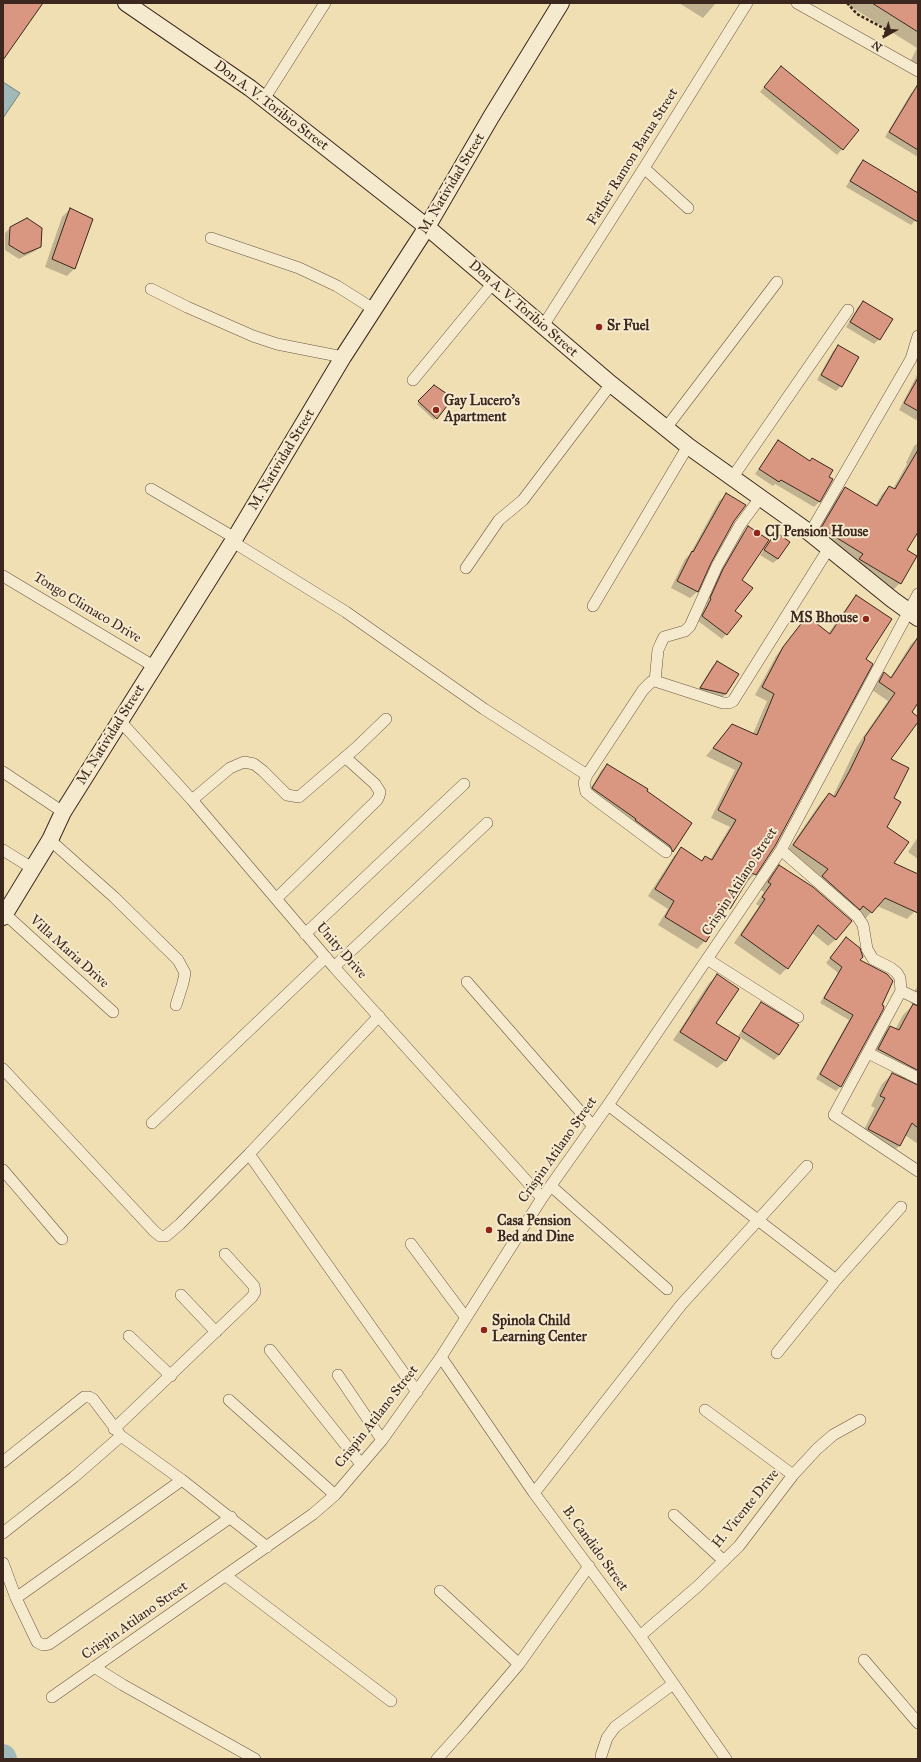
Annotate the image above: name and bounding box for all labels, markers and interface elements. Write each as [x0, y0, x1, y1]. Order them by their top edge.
north arrow [865, 16, 905, 56]
text: N [869, 38, 885, 54]
street label: Don A. V. Toribio Street [210, 57, 332, 155]
street label: Father Ramon Barua Street [584, 85, 682, 229]
street label: M. Natividad Street [415, 130, 489, 238]
street label: Don A. V. Toribio Street [465, 257, 581, 361]
place label: Sr Fuel [607, 319, 649, 335]
marker: Sr Fuel [594, 322, 604, 332]
place label: Gay Lucero's Apartment [444, 394, 520, 426]
marker: Gay Lucero's Apartment [431, 405, 441, 415]
street label: M. Natividad Street [245, 406, 319, 514]
place label: CJ Pension House [765, 525, 868, 541]
marker: CJ Pension House [752, 528, 762, 538]
street label: Tongo Climaco Drive [30, 569, 144, 647]
place label: MS Bhouse [790, 611, 858, 627]
marker: MS Bhouse [861, 614, 871, 624]
street label: M. Natividad Street [73, 682, 149, 788]
street label: Crispin Atilano Street [699, 825, 781, 939]
street label: Villa Maria Drive [26, 912, 112, 992]
street label: Unity Drive [312, 919, 370, 983]
street label: Crispin Atilano Street [515, 1094, 601, 1206]
place label: Casa Pension Bed and Dine [497, 1214, 574, 1246]
marker: Casa Pension Bed and Dine [484, 1225, 494, 1235]
place label: Spinola Child Learning Center [492, 1314, 587, 1346]
marker: Spinola Child Learning Center [479, 1325, 489, 1335]
street label: Crispin Atilano Street [332, 1362, 422, 1472]
street label: H. Vicente Drive [709, 1466, 783, 1552]
street label: B. Candido Street [559, 1503, 631, 1595]
street label: Crispin Atilano Street [79, 1578, 191, 1664]

